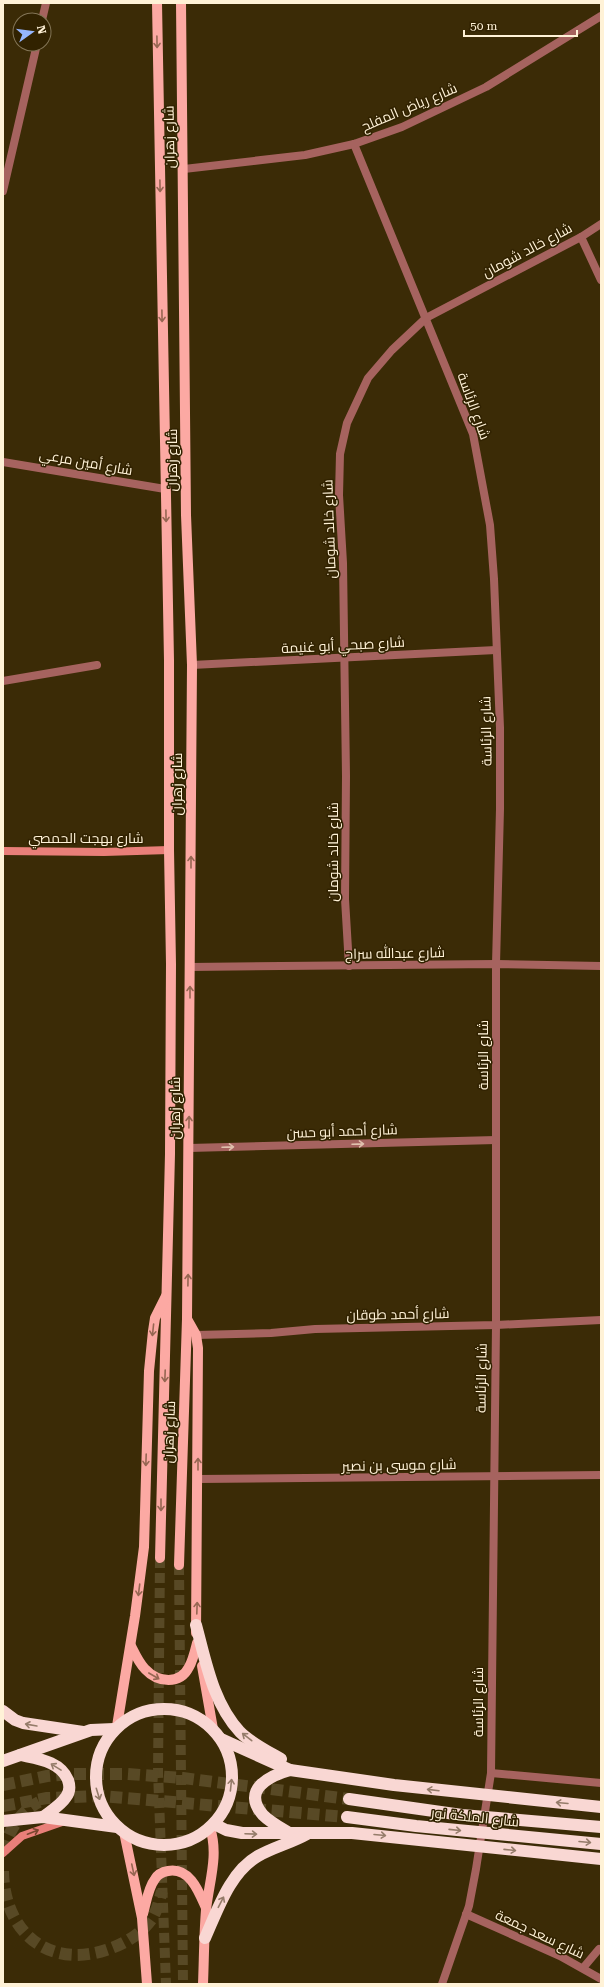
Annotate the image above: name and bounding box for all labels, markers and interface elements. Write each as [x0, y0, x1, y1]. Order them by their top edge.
north arrow [12, 12, 52, 52]
scale bar [464, 12, 577, 38]
text: 50 m [470, 19, 497, 33]
text: N [34, 24, 49, 36]
one-way arrow [154, 35, 161, 48]
street label: شارع رياض المفلح [359, 80, 460, 135]
street label: شارع زهران [160, 105, 179, 169]
one-way arrow [156, 179, 164, 192]
street label: شارع خالد شومان [479, 220, 575, 281]
one-way arrow [158, 309, 166, 322]
street label: شارع الرئاسة [454, 370, 493, 442]
street label: شارع زهران [164, 429, 181, 491]
street label: شارع أمين مرعي [37, 445, 134, 482]
street label: شارع خالد شومان [319, 479, 340, 579]
one-way arrow [162, 509, 169, 522]
street label: شارع صبحي أبو غنيمة [281, 633, 405, 660]
street label: شارع الرئاسة [477, 696, 496, 766]
street label: شارع زهران [169, 753, 186, 815]
street label: شارع خالد شومان [325, 802, 342, 902]
street label: شارع بهجت الحمصي [28, 830, 144, 849]
one-way arrow [187, 856, 195, 869]
street label: شارع عبدالله سراج [345, 943, 445, 963]
one-way arrow [186, 986, 194, 999]
street label: شارع الرئاسة [475, 1020, 492, 1090]
street label: شارع زهران [167, 1077, 184, 1139]
one-way arrow [185, 1116, 193, 1129]
street label: شارع أحمد أبو حسن [286, 1120, 398, 1142]
one-way arrow [351, 1140, 364, 1147]
one-way arrow [221, 1143, 234, 1151]
one-way arrow [184, 1274, 192, 1287]
street label: شارع أحمد طوقان [346, 1304, 450, 1324]
one-way arrow [150, 1324, 157, 1337]
street label: شارع الرئاسة [472, 1343, 491, 1413]
one-way arrow [161, 1369, 168, 1382]
street label: شارع زهران [160, 1400, 179, 1464]
one-way arrow [142, 1453, 149, 1466]
street label: شارع موسى بن نصير [340, 1456, 457, 1475]
one-way arrow [194, 1458, 202, 1471]
one-way arrow [157, 1498, 165, 1511]
one-way arrow [135, 1583, 143, 1596]
one-way arrow [193, 1602, 201, 1615]
street label: شارع الرئاسة [470, 1667, 487, 1737]
one-way arrow [148, 1672, 160, 1680]
one-way arrow [25, 1721, 38, 1729]
one-way arrow [242, 1733, 253, 1742]
one-way arrow [51, 1763, 62, 1771]
one-way arrow [227, 1779, 235, 1792]
one-way arrow [427, 1786, 440, 1793]
one-way arrow [95, 1788, 102, 1801]
one-way arrow [556, 1800, 569, 1807]
street label: شارع الملكة نور [429, 1804, 520, 1831]
one-way arrow [448, 1826, 461, 1833]
one-way arrow [26, 1827, 38, 1835]
one-way arrow [244, 1830, 257, 1837]
one-way arrow [373, 1831, 386, 1839]
one-way arrow [578, 1839, 591, 1846]
one-way arrow [503, 1846, 516, 1854]
one-way arrow [129, 1863, 137, 1876]
one-way arrow [218, 1897, 225, 1909]
street label: شارع سعد جمعة [493, 1906, 587, 1963]

